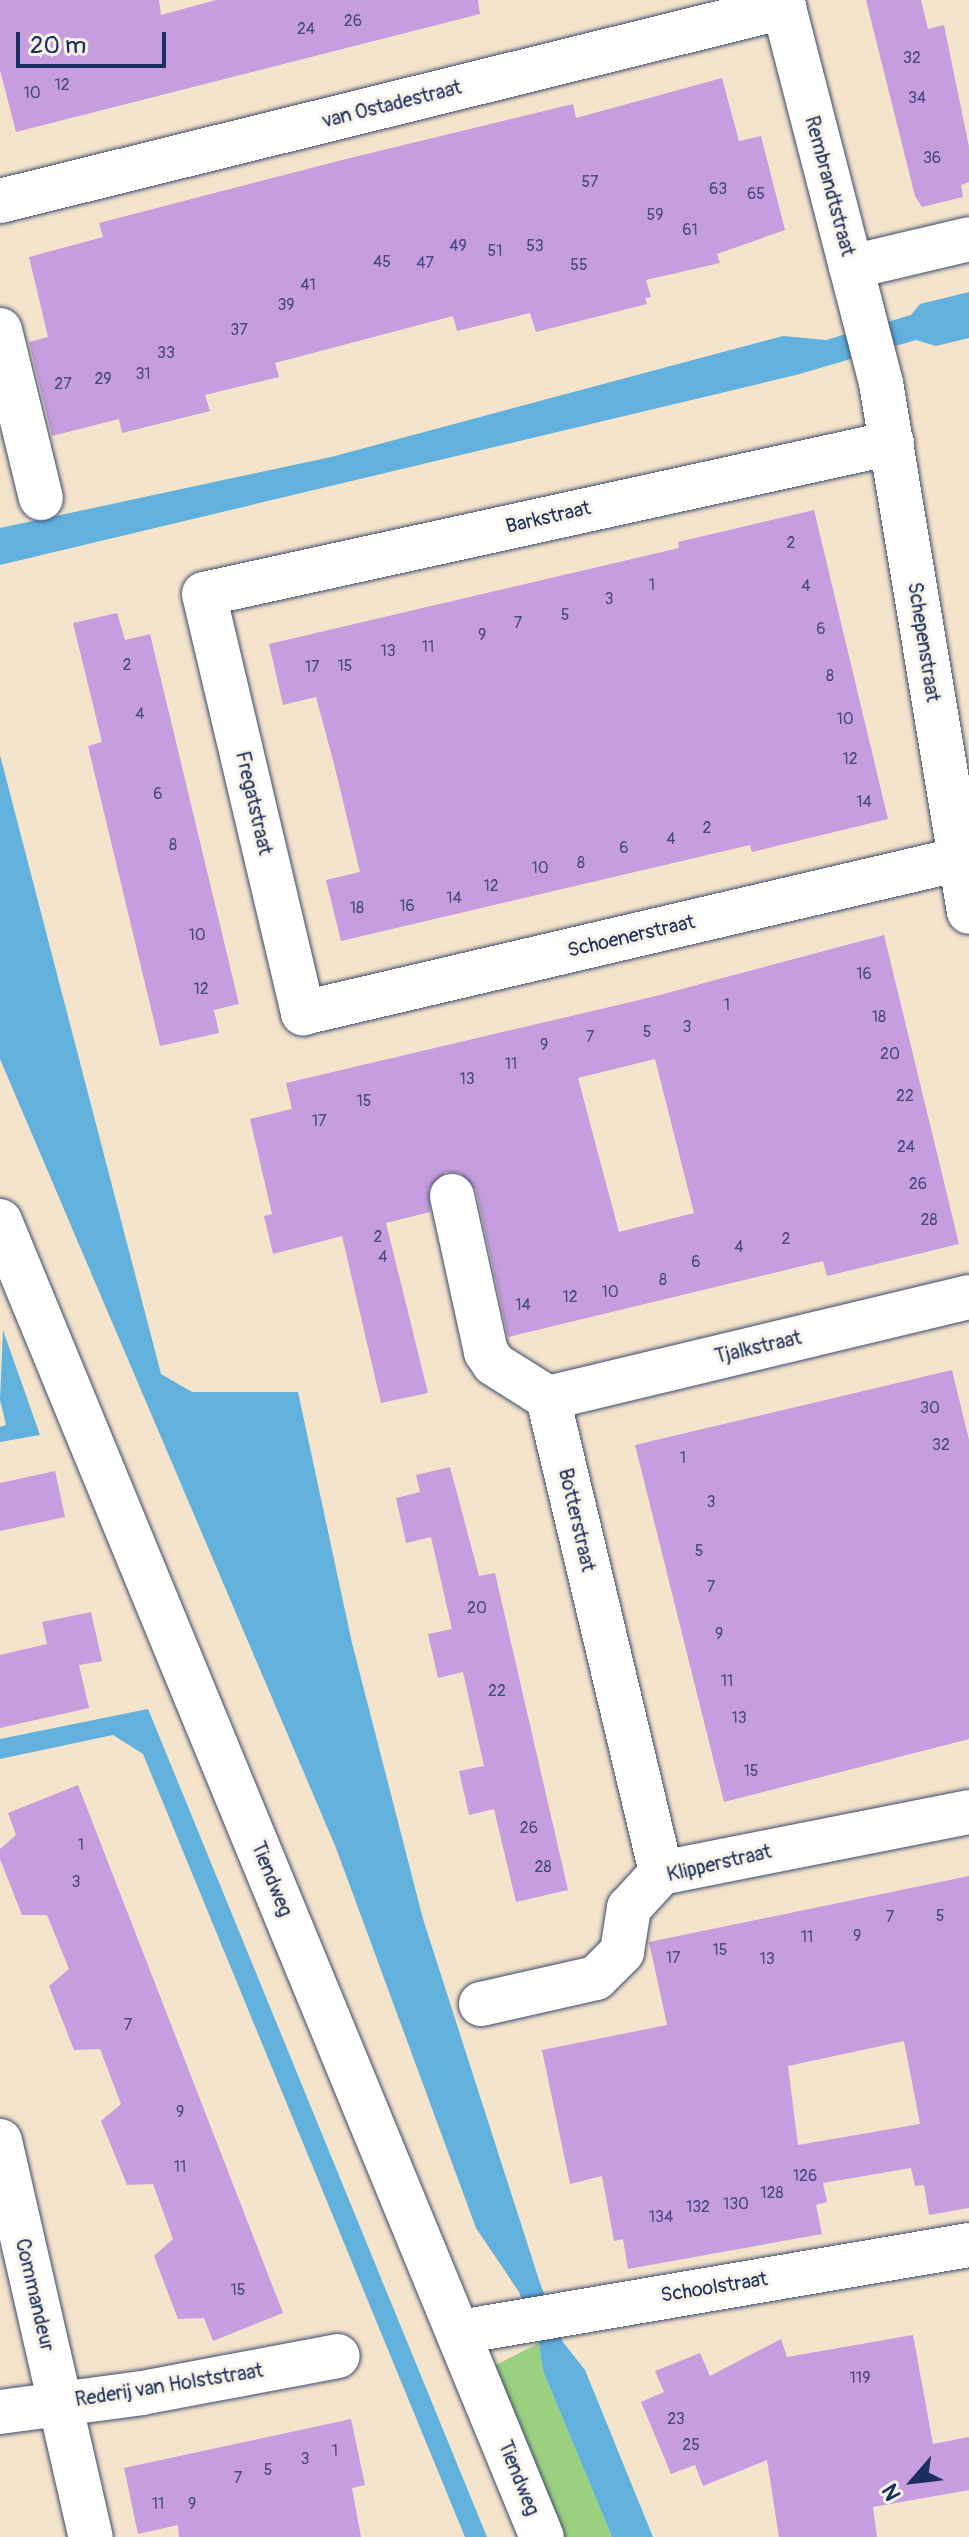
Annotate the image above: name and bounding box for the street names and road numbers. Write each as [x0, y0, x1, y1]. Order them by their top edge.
street label: van Ostadestraat [320, 75, 464, 133]
street label: Rembrandtstraat [800, 113, 860, 259]
street label: Barkstraat [503, 496, 593, 538]
street label: Schepenstraat [903, 580, 945, 704]
street label: Fregatstraat [230, 749, 278, 857]
street label: Schoenerstraat [565, 910, 697, 962]
street label: Tjalkstraat [712, 1325, 804, 1369]
street label: Botterstraat [553, 1466, 601, 1574]
street label: Tiendweg [246, 1838, 298, 1920]
street label: Klipperstraat [664, 1839, 774, 1887]
street label: Commandeur [10, 2236, 60, 2354]
street label: Schoolstraat [659, 2267, 769, 2307]
street label: Rederij van Holststraat [73, 2358, 265, 2412]
street label: Tiendweg [493, 2437, 545, 2519]

